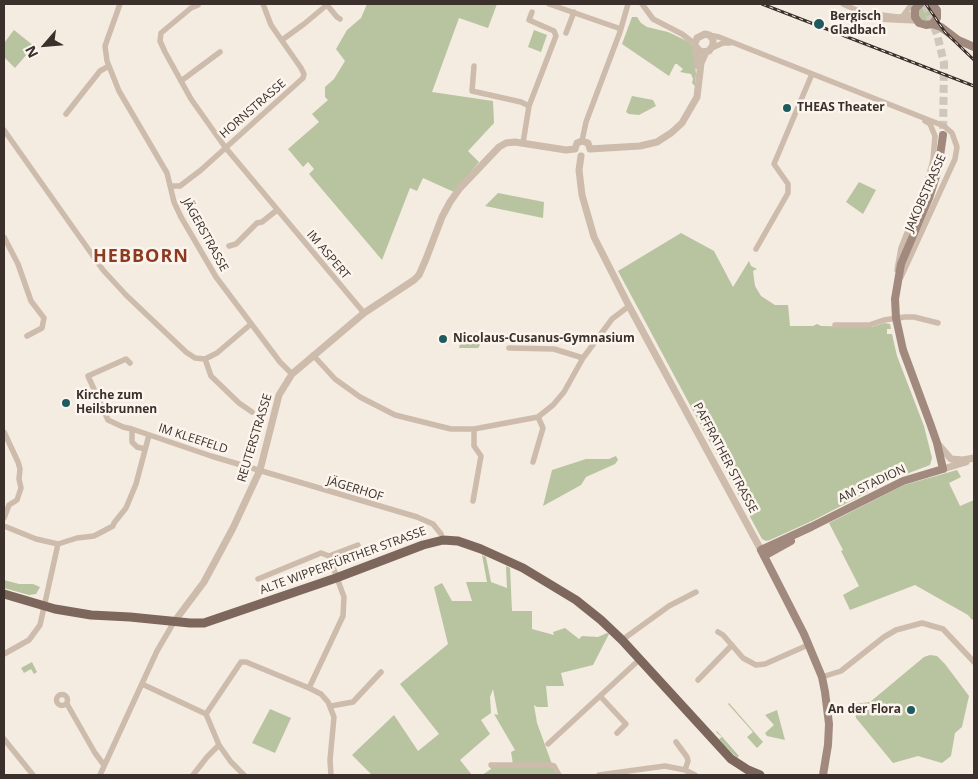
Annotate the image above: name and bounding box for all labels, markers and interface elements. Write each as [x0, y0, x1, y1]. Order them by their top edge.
place label: Bergisch Gladbach [830, 10, 886, 38]
marker: Bergisch Gladbach [812, 17, 826, 31]
north arrow [20, 20, 70, 70]
text: N [20, 43, 42, 61]
street label: HORNSTRASSE [217, 76, 289, 142]
place label: THEAS Theater [797, 101, 885, 115]
marker: THEAS Theater [781, 102, 793, 114]
street label: JAKOBSTRASSE [902, 152, 950, 234]
street label: JÄGERSTRASSE [179, 196, 231, 274]
street label: IM ASPERT [303, 228, 353, 282]
district label: HEBBORN [92, 246, 190, 268]
place label: Nicolaus-Cusanus-Gymnasium [453, 332, 635, 346]
marker: Nicolaus-Cusanus-Gymnasium [437, 333, 449, 345]
place label: Kirche zum Heilsbrunnen [76, 389, 157, 417]
street label: REUTERSTRASSE [235, 392, 275, 484]
marker: Kirche zum Heilsbrunnen [60, 397, 72, 409]
street label: PAFFRATHER STRASSE [690, 400, 760, 516]
street label: IM KLEEFELD [157, 421, 229, 457]
street label: AM STADION [836, 462, 908, 506]
street label: JÄGERHOF [325, 474, 385, 504]
street label: ALTE WIPPERFÜRTHER STRASSE [258, 524, 428, 598]
place label: An der Flora [828, 703, 901, 717]
marker: An der Flora [905, 704, 917, 716]

